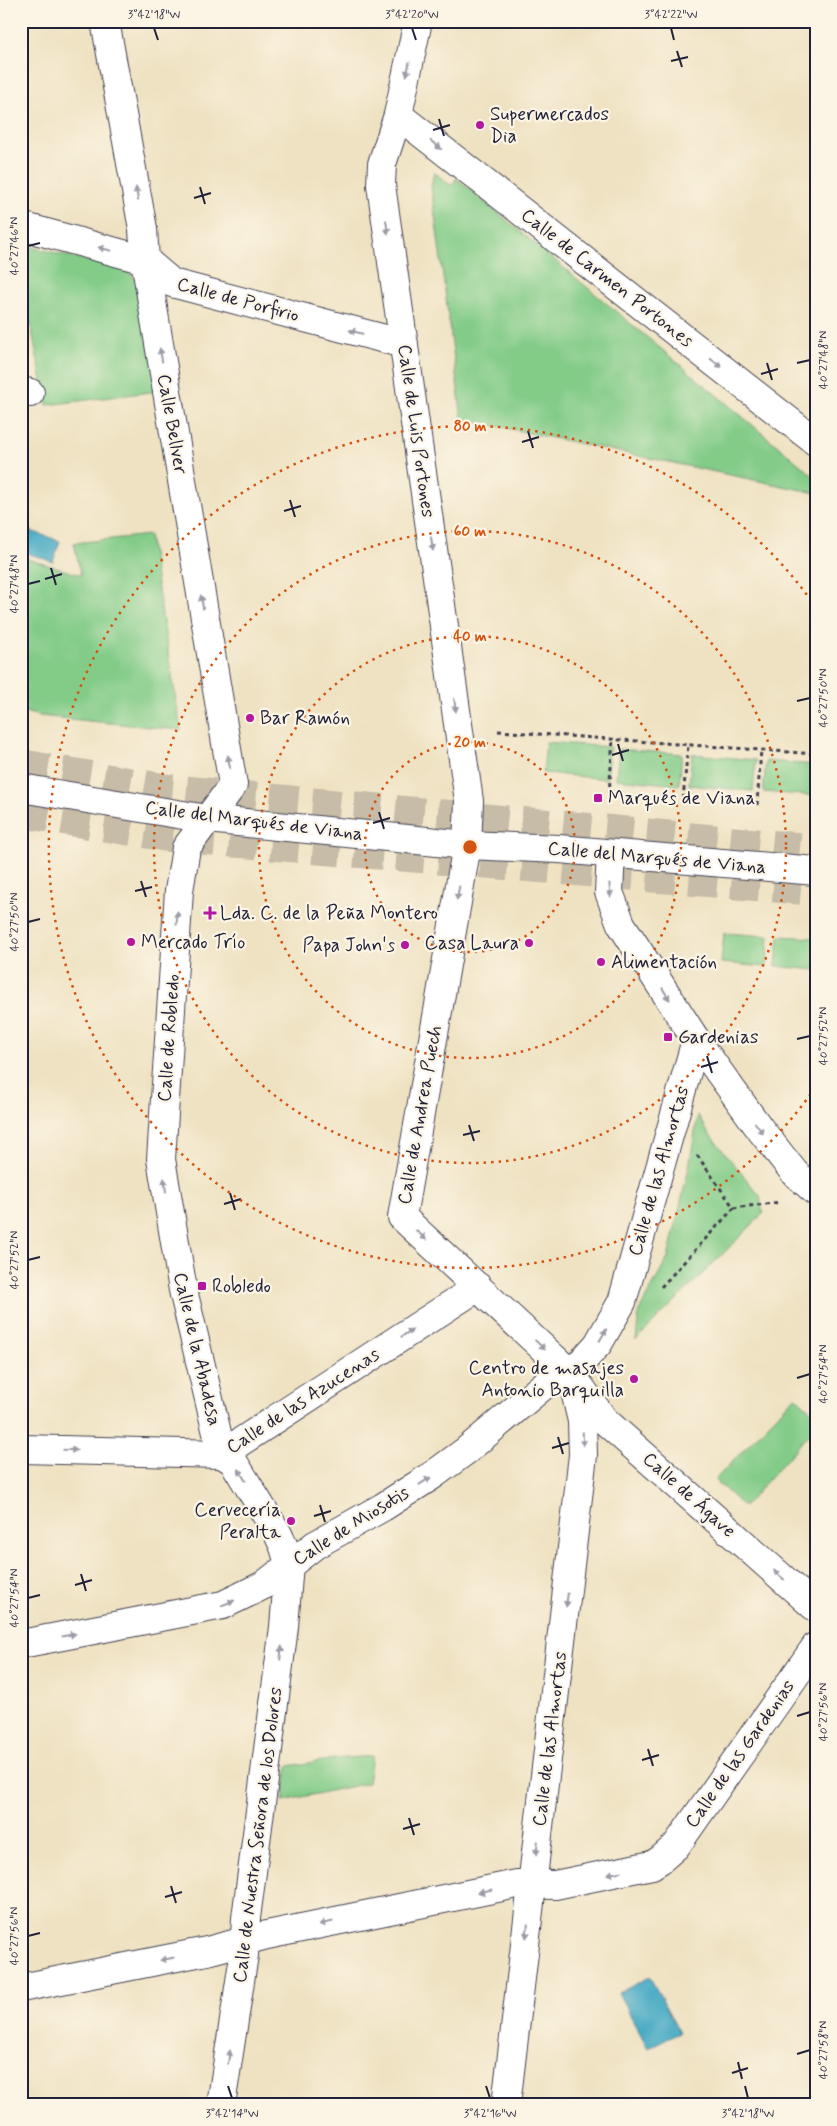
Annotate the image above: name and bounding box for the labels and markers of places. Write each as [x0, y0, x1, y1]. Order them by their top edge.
place label: Supermercados Dia [490, 102, 609, 149]
marker: Supermercados Dia [474, 119, 486, 131]
place label: Bar Ramón [260, 706, 350, 731]
marker: Bar Ramón [244, 712, 256, 724]
place label: Marqués de Viana [608, 786, 755, 811]
marker: Marqués de Viana [592, 792, 604, 804]
centre of rings [461, 838, 479, 856]
place label: Lda. C. de la Peña Montero [220, 901, 438, 926]
marker: Lda. C. de la Peña Montero [204, 907, 216, 919]
place label: Mercado Trío [141, 930, 245, 955]
place label: Casa Laura [424, 931, 519, 956]
place label: Papa John's [303, 933, 396, 958]
marker: Mercado Trío [125, 936, 137, 948]
marker: Casa Laura [523, 937, 535, 949]
marker: Papa John's [399, 939, 411, 951]
place label: Alimentación [611, 950, 717, 975]
marker: Alimentación [595, 956, 607, 968]
place label: Gardenias [678, 1025, 758, 1050]
marker: Gardenias [662, 1031, 674, 1043]
place label: Robledo [212, 1274, 271, 1299]
marker: Robledo [196, 1280, 208, 1292]
place label: Centro de masajes Antonio Barquilla [468, 1356, 624, 1403]
marker: Centro de masajes Antonio Barquilla [628, 1373, 640, 1385]
place label: Cervecería Peralta [194, 1498, 282, 1545]
marker: Cervecería Peralta [285, 1515, 297, 1527]

